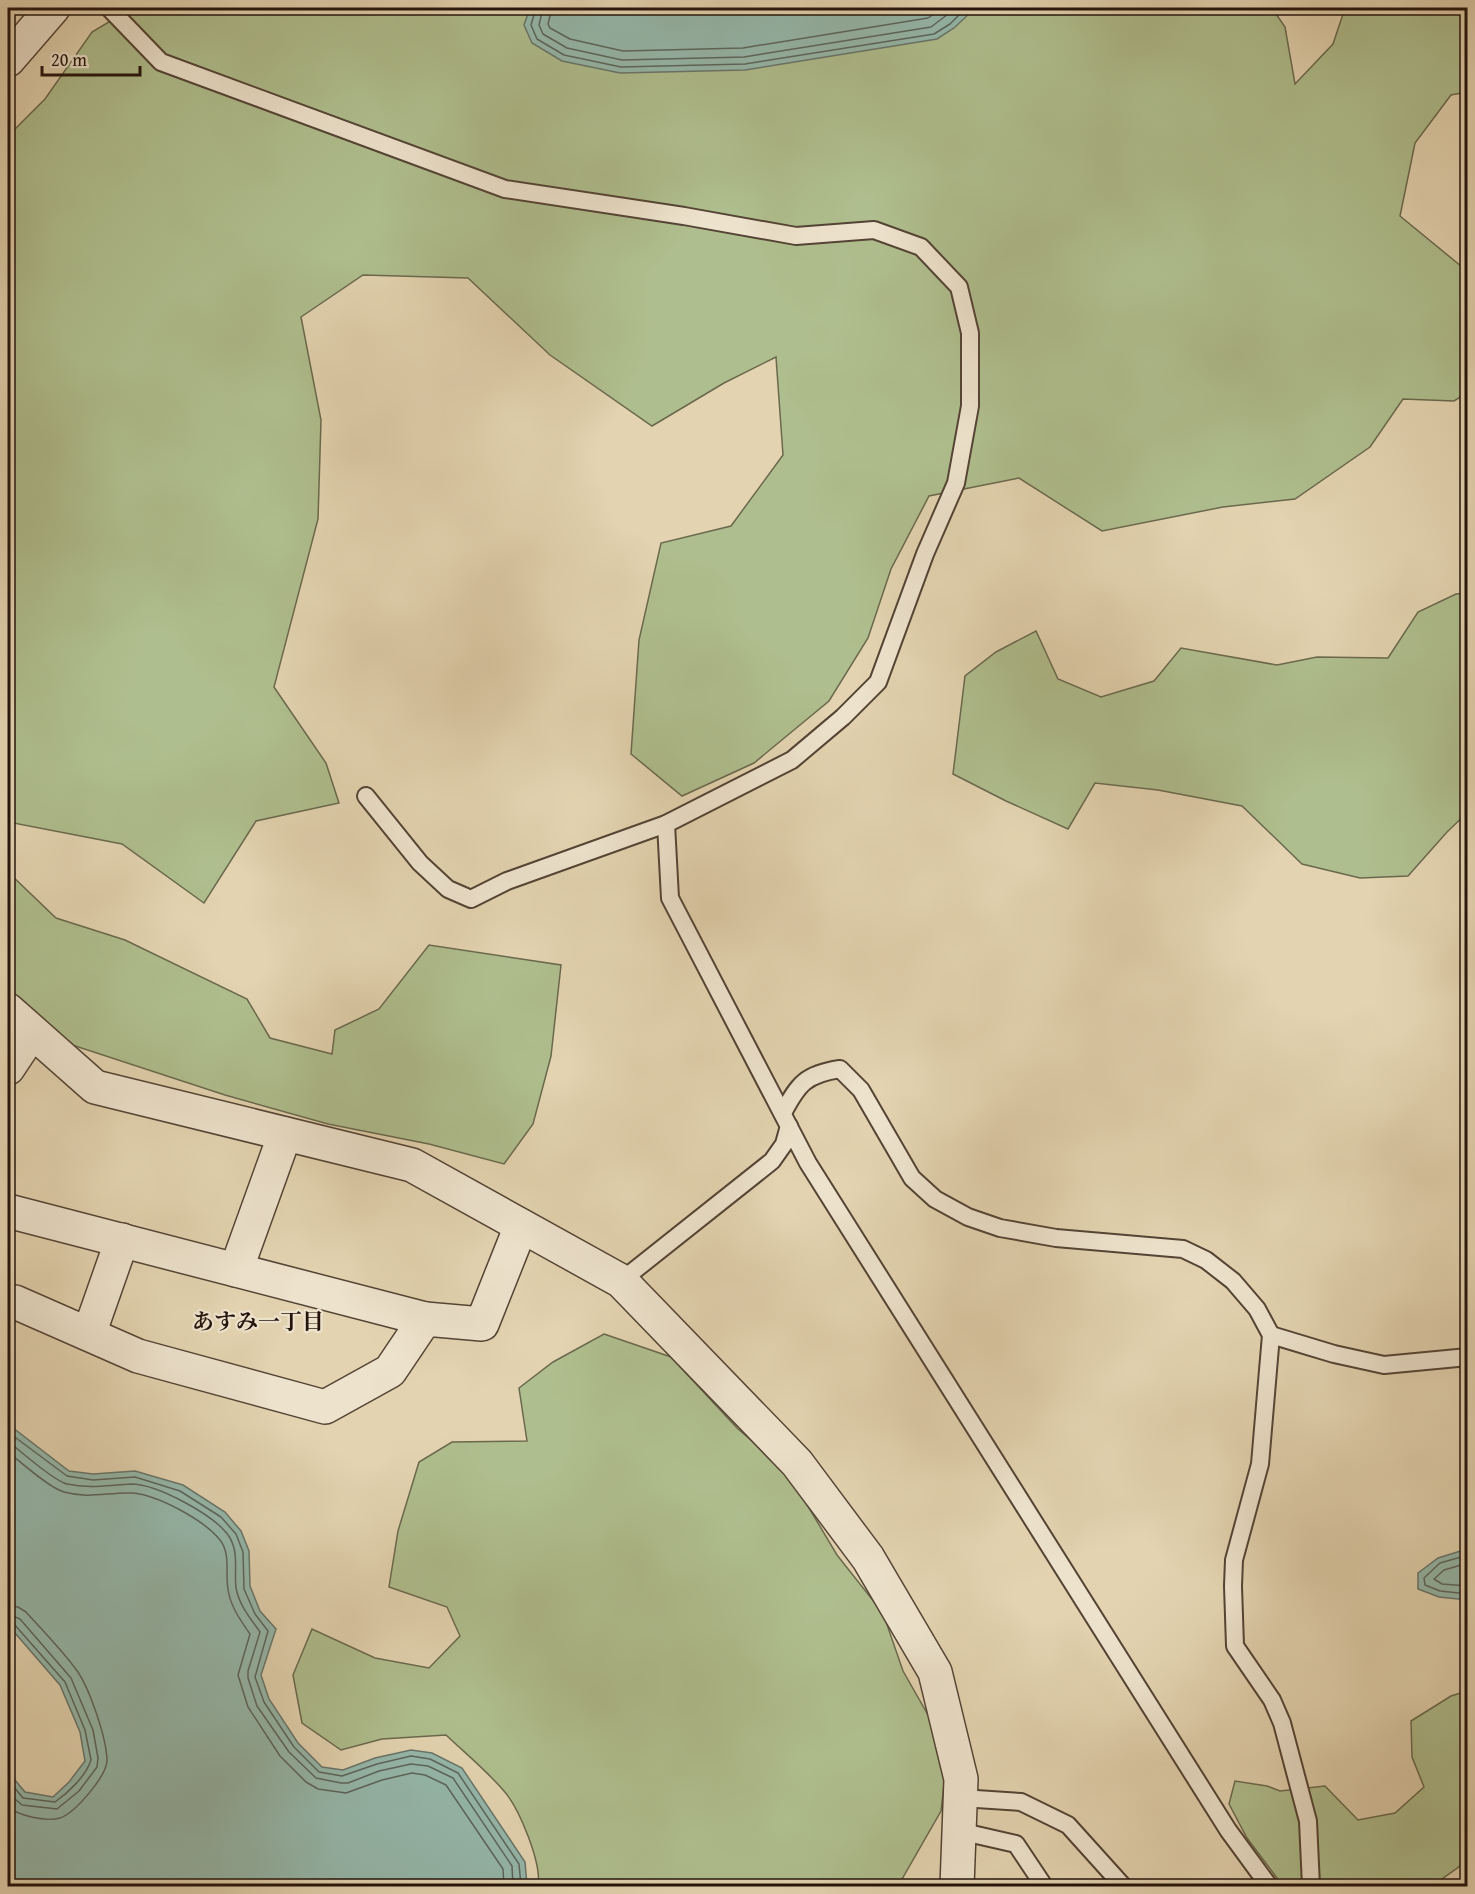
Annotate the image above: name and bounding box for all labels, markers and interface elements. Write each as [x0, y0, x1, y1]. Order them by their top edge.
scale bar [42, 39, 140, 77]
text: 20 m [51, 46, 87, 73]
district label: あすみ一丁目 [192, 1305, 324, 1337]

